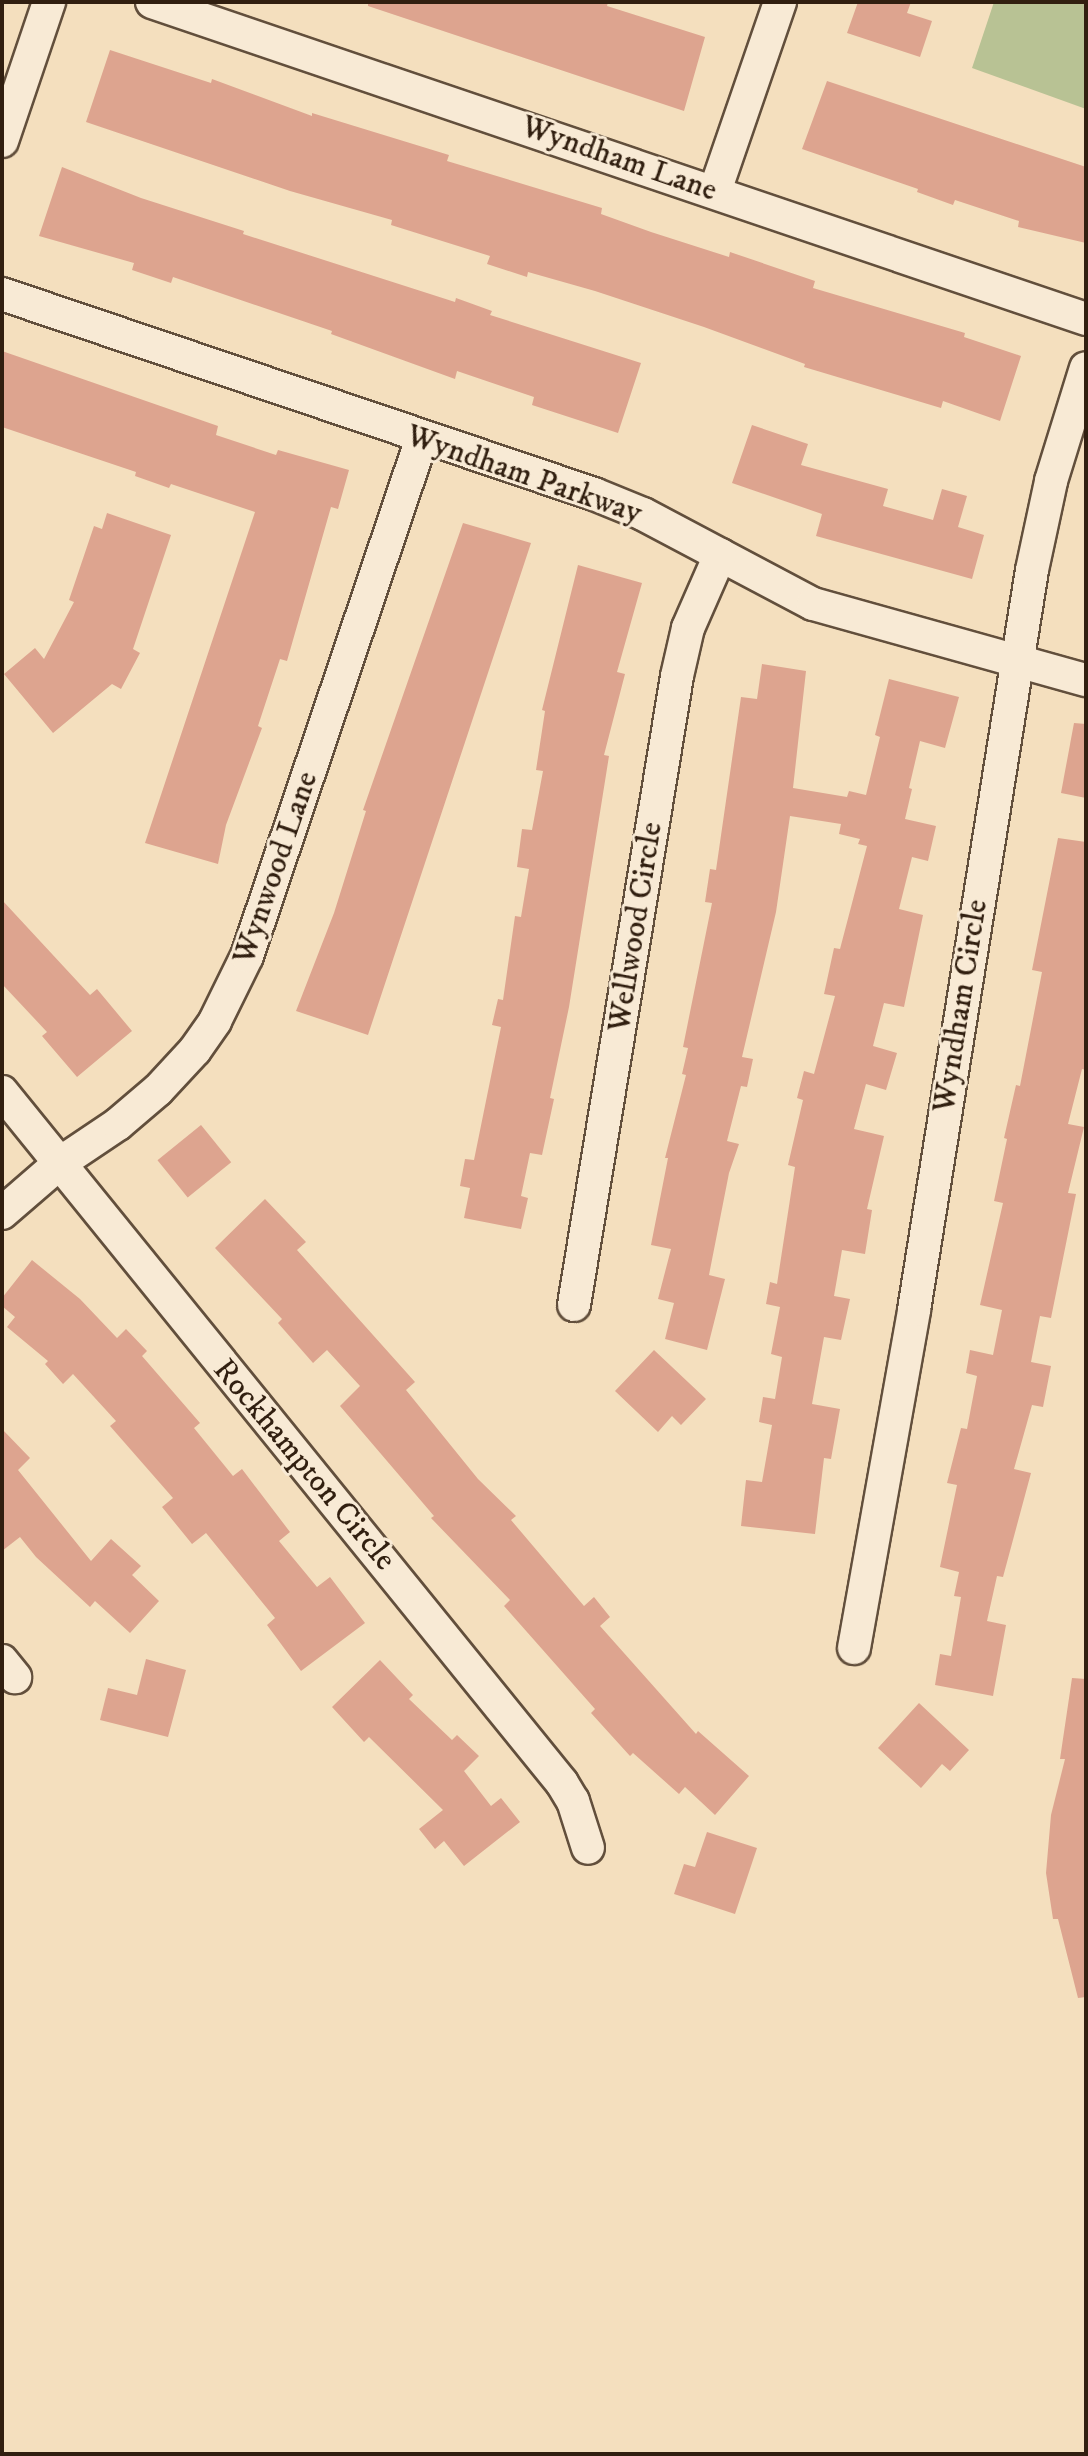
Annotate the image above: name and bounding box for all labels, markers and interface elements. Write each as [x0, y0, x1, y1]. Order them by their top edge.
street label: Wyndham Lane [516, 108, 722, 210]
street label: Wyndham Parkway [401, 417, 647, 533]
street label: Wynwood Lane [225, 767, 327, 969]
street label: Wellwood Circle [600, 819, 672, 1035]
street label: Wyndham Circle [925, 897, 997, 1115]
street label: Rockhampton Circle [204, 1352, 404, 1578]

